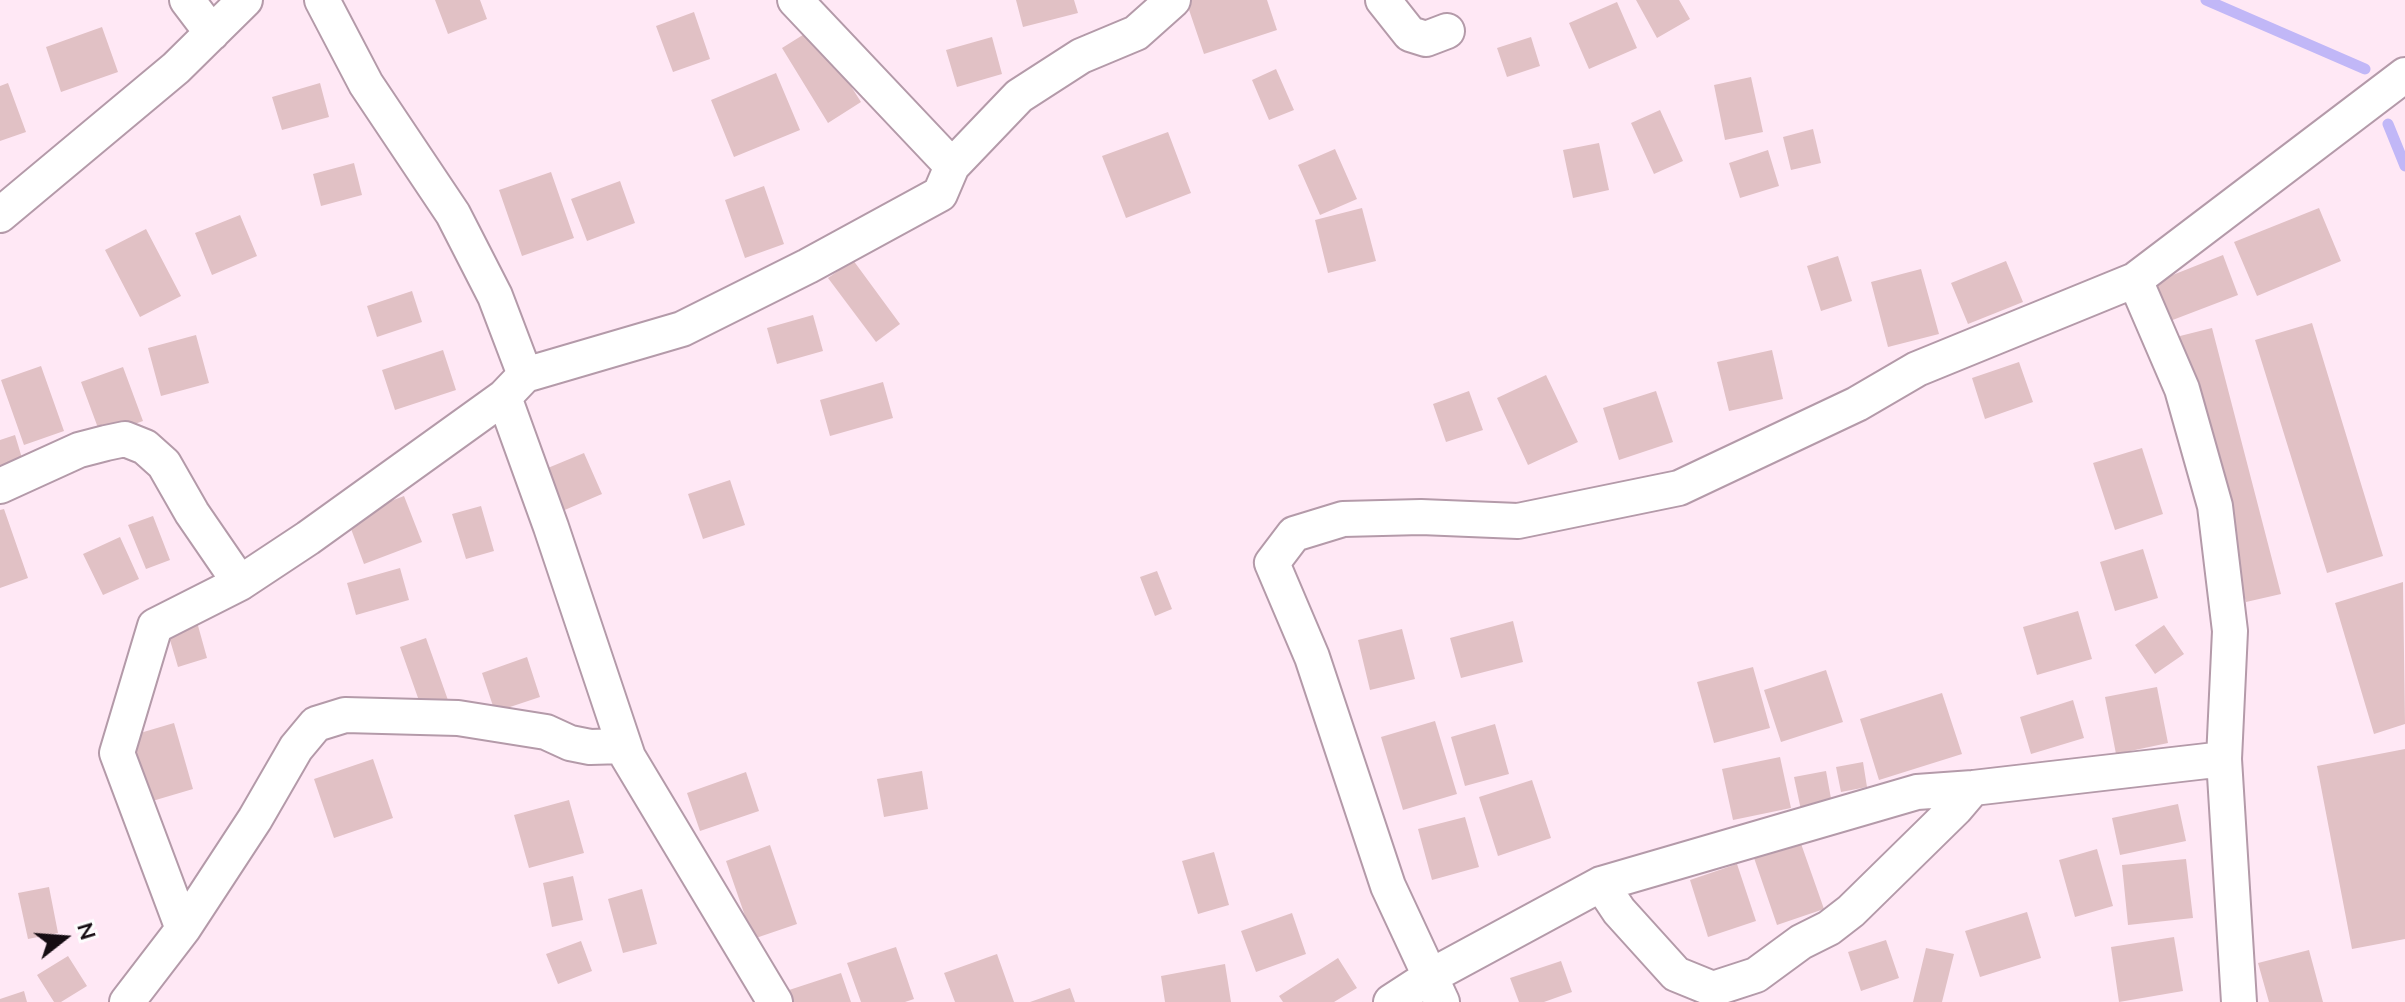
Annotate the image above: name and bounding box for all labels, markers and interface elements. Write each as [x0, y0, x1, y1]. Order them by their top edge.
north arrow [24, 898, 104, 978]
text: N [71, 919, 103, 943]

